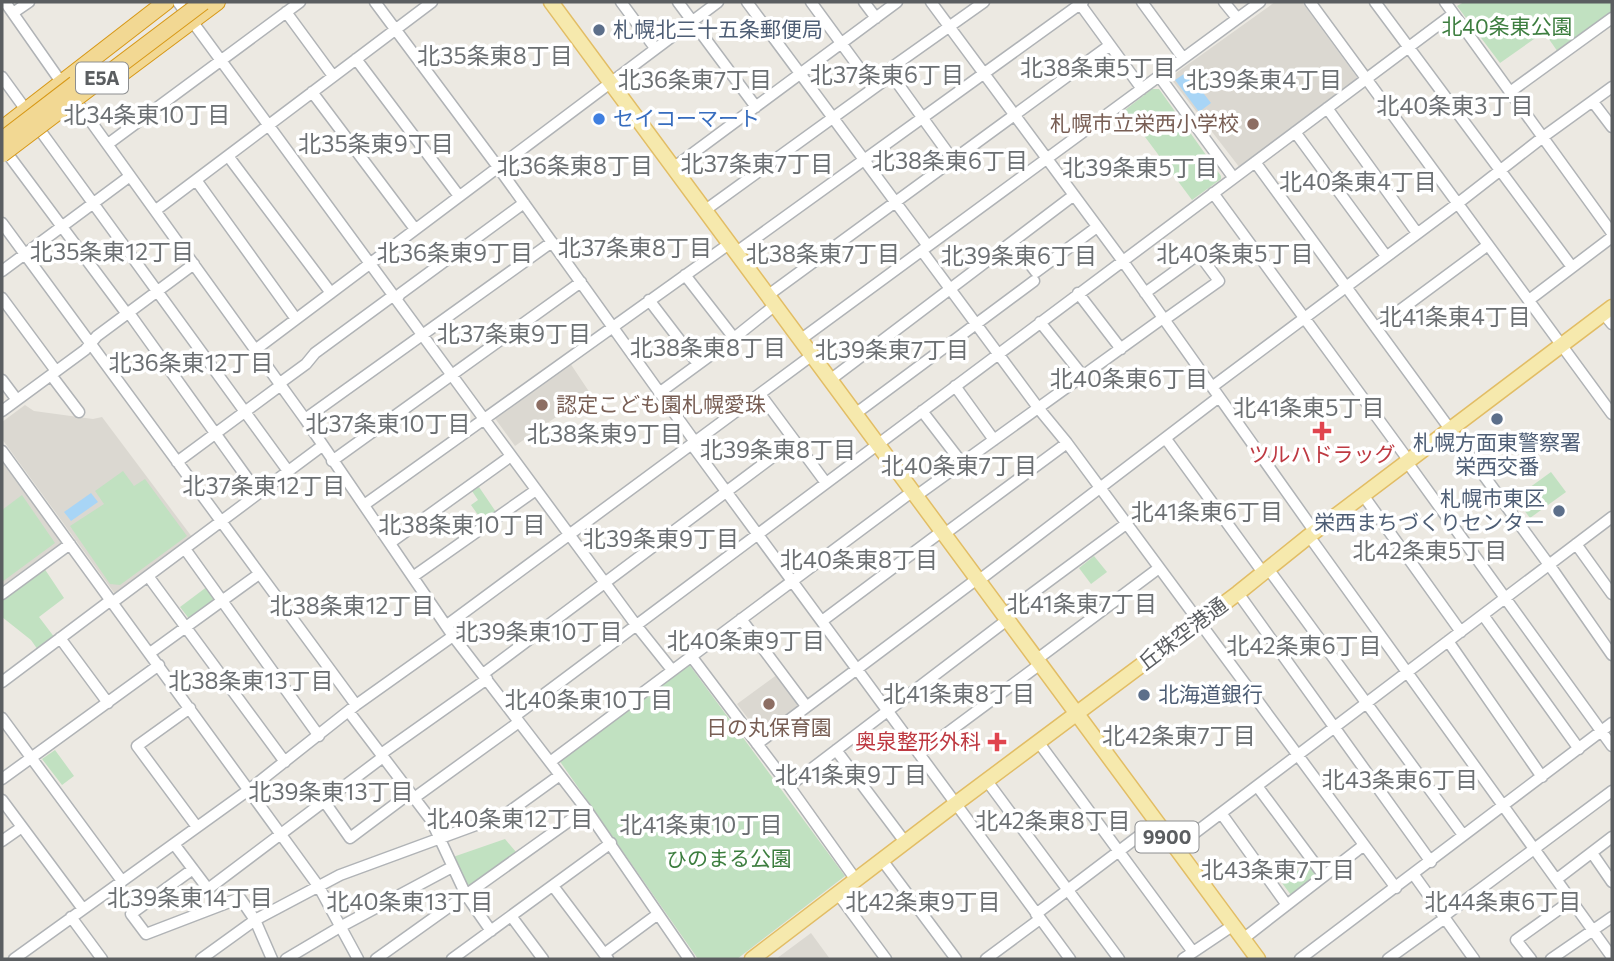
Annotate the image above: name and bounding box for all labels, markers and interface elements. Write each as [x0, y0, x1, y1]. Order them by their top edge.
park label: 北40条東公園 [1441, 13, 1573, 38]
place label: 札幌北三十五条郵便局 [613, 16, 823, 41]
marker: 札幌北三十五条郵便局 [591, 22, 607, 38]
district label: 北35条東8丁目 [417, 41, 573, 69]
district label: 北38条東5丁目 [1020, 53, 1176, 81]
district label: 北37条東6丁目 [810, 60, 964, 88]
road number: E5A [76, 62, 128, 94]
district label: 北36条東7丁目 [618, 65, 772, 93]
district label: 北39条東4丁目 [1186, 65, 1342, 93]
district label: 北40条東3丁目 [1377, 91, 1533, 119]
district label: 北34条東10丁目 [64, 100, 230, 128]
place label: セイコーマート [613, 105, 760, 130]
place label: 札幌市立栄西小学校 [1050, 110, 1239, 135]
marker: セイコーマート [591, 111, 607, 127]
marker: 札幌市立栄西小学校 [1245, 116, 1261, 132]
district label: 北35条東9丁目 [298, 129, 454, 157]
district label: 北38条東6丁目 [872, 146, 1028, 174]
district label: 北37条東7丁目 [681, 149, 833, 177]
district label: 北36条東8丁目 [497, 151, 653, 179]
district label: 北39条東5丁目 [1062, 153, 1218, 181]
district label: 北40条東4丁目 [1279, 167, 1437, 195]
district label: 北37条東8丁目 [558, 233, 712, 261]
district label: 北35条東12丁目 [30, 237, 194, 265]
district label: 北36条東9丁目 [377, 238, 533, 266]
district label: 北38条東7丁目 [746, 239, 900, 267]
district label: 北40条東5丁目 [1156, 239, 1314, 267]
district label: 北39条東6丁目 [941, 241, 1097, 269]
district label: 北41条東4丁目 [1379, 302, 1531, 330]
district label: 北37条東9丁目 [437, 319, 591, 347]
district label: 北38条東8丁目 [630, 333, 786, 361]
district label: 北39条東7丁目 [815, 335, 969, 363]
district label: 北36条東12丁目 [109, 348, 273, 376]
district label: 北40条東6丁目 [1050, 364, 1208, 392]
place label: 認定こども園札幌愛珠 [556, 391, 766, 416]
district label: 北41条東5丁目 [1233, 393, 1385, 421]
marker: 認定こども園札幌愛珠 [534, 397, 550, 413]
district label: 北37条東10丁目 [305, 409, 471, 437]
marker: 札幌方面東警察署 栄西交番 [1489, 411, 1505, 427]
district label: 北38条東9丁目 [527, 419, 683, 447]
marker: ツルハドラッグ [1314, 423, 1330, 439]
place label: 札幌方面東警察署 栄西交番 [1413, 429, 1581, 478]
district label: 北39条東8丁目 [700, 435, 856, 463]
place label: ツルハドラッグ [1249, 441, 1396, 466]
district label: 北40条東7丁目 [881, 451, 1037, 479]
district label: 北37条東12丁目 [183, 471, 345, 499]
place label: 札幌市東区 栄西まちづくりセンター [1314, 485, 1545, 534]
district label: 北41条東6丁目 [1131, 497, 1283, 525]
marker: 札幌市東区 栄西まちづくりセンター [1551, 503, 1567, 519]
district label: 北38条東10丁目 [379, 510, 545, 538]
district label: 北39条東9丁目 [583, 524, 739, 552]
district label: 北42条東5丁目 [1353, 536, 1507, 564]
district label: 北40条東8丁目 [780, 545, 938, 573]
district label: 北41条東7丁目 [1007, 589, 1157, 617]
district label: 北38条東12丁目 [270, 591, 434, 619]
street label: 丘珠空港通 [1133, 591, 1232, 674]
district label: 北39条東10丁目 [456, 617, 622, 645]
district label: 北40条東9丁目 [667, 626, 825, 654]
district label: 北42条東6丁目 [1226, 631, 1382, 659]
district label: 北38条東13丁目 [168, 666, 334, 694]
district label: 北41条東8丁目 [883, 679, 1035, 707]
place label: 北海道銀行 [1158, 681, 1263, 706]
district label: 北40条東10丁目 [505, 685, 673, 713]
marker: 北海道銀行 [1136, 687, 1152, 703]
marker: 日の丸保育園 [761, 696, 777, 712]
place label: 日の丸保育園 [706, 714, 832, 739]
district label: 北42条東7丁目 [1102, 721, 1256, 749]
place label: 奥泉整形外科 [855, 728, 981, 753]
marker: 奥泉整形外科 [987, 732, 1007, 752]
district label: 北41条東9丁目 [775, 760, 927, 788]
district label: 北43条東6丁目 [1322, 765, 1478, 793]
district label: 北39条東13丁目 [248, 777, 414, 805]
district label: 北40条東12丁目 [427, 804, 593, 832]
district label: 北42条東8丁目 [975, 806, 1131, 834]
district label: 北41条東10丁目 [620, 810, 782, 838]
road number: 9900 [1136, 822, 1198, 852]
park label: ひのまる公園 [666, 845, 792, 870]
district label: 北43条東7丁目 [1201, 855, 1355, 883]
district label: 北39条東14丁目 [107, 883, 273, 911]
district label: 北40条東13丁目 [327, 887, 493, 915]
district label: 北42条東9丁目 [845, 887, 1001, 915]
district label: 北44条東6丁目 [1425, 887, 1581, 915]

